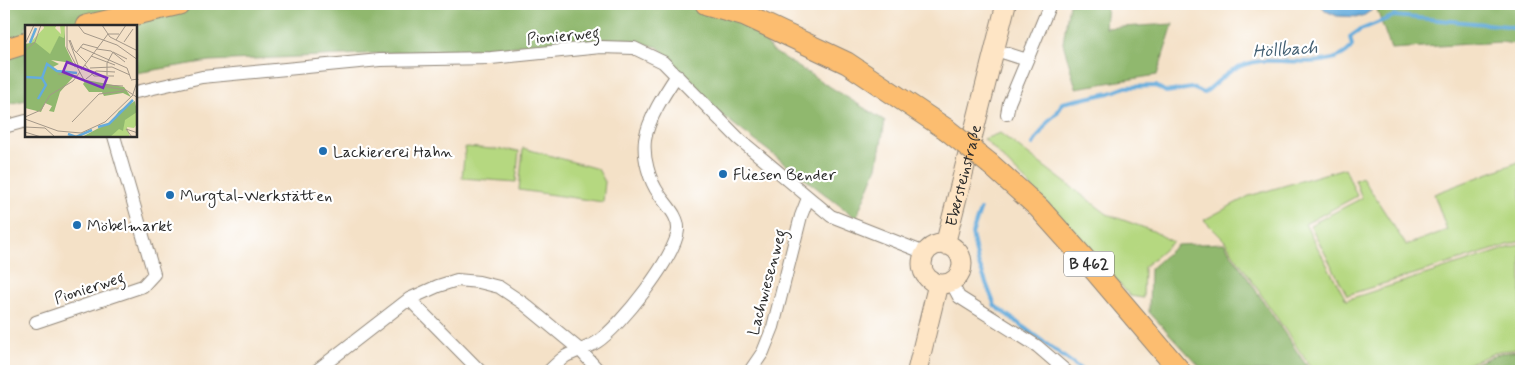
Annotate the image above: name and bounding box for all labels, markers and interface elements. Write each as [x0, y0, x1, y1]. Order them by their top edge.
street label: Pionierweg [526, 23, 600, 51]
inset map [25, 25, 138, 138]
water label: Höllbach [1252, 36, 1319, 64]
street label: Ebersteinstraße [941, 122, 987, 229]
place label: Lackiererei Hahn [333, 142, 453, 163]
marker: Lackiererei Hahn [317, 145, 329, 157]
place label: Fliesen Bender [733, 165, 836, 186]
marker: Fliesen Bender [717, 168, 729, 180]
place label: Murgtal-Werkstätten [180, 186, 332, 208]
marker: Murgtal-Werkstätten [164, 189, 176, 201]
place label: Möbelmarkt [87, 216, 172, 237]
marker: Möbelmarkt [71, 219, 83, 231]
street label: Lachwiesenweg [743, 227, 793, 338]
road number: B 462 [1064, 252, 1114, 276]
street label: Pionierweg [52, 267, 128, 311]

